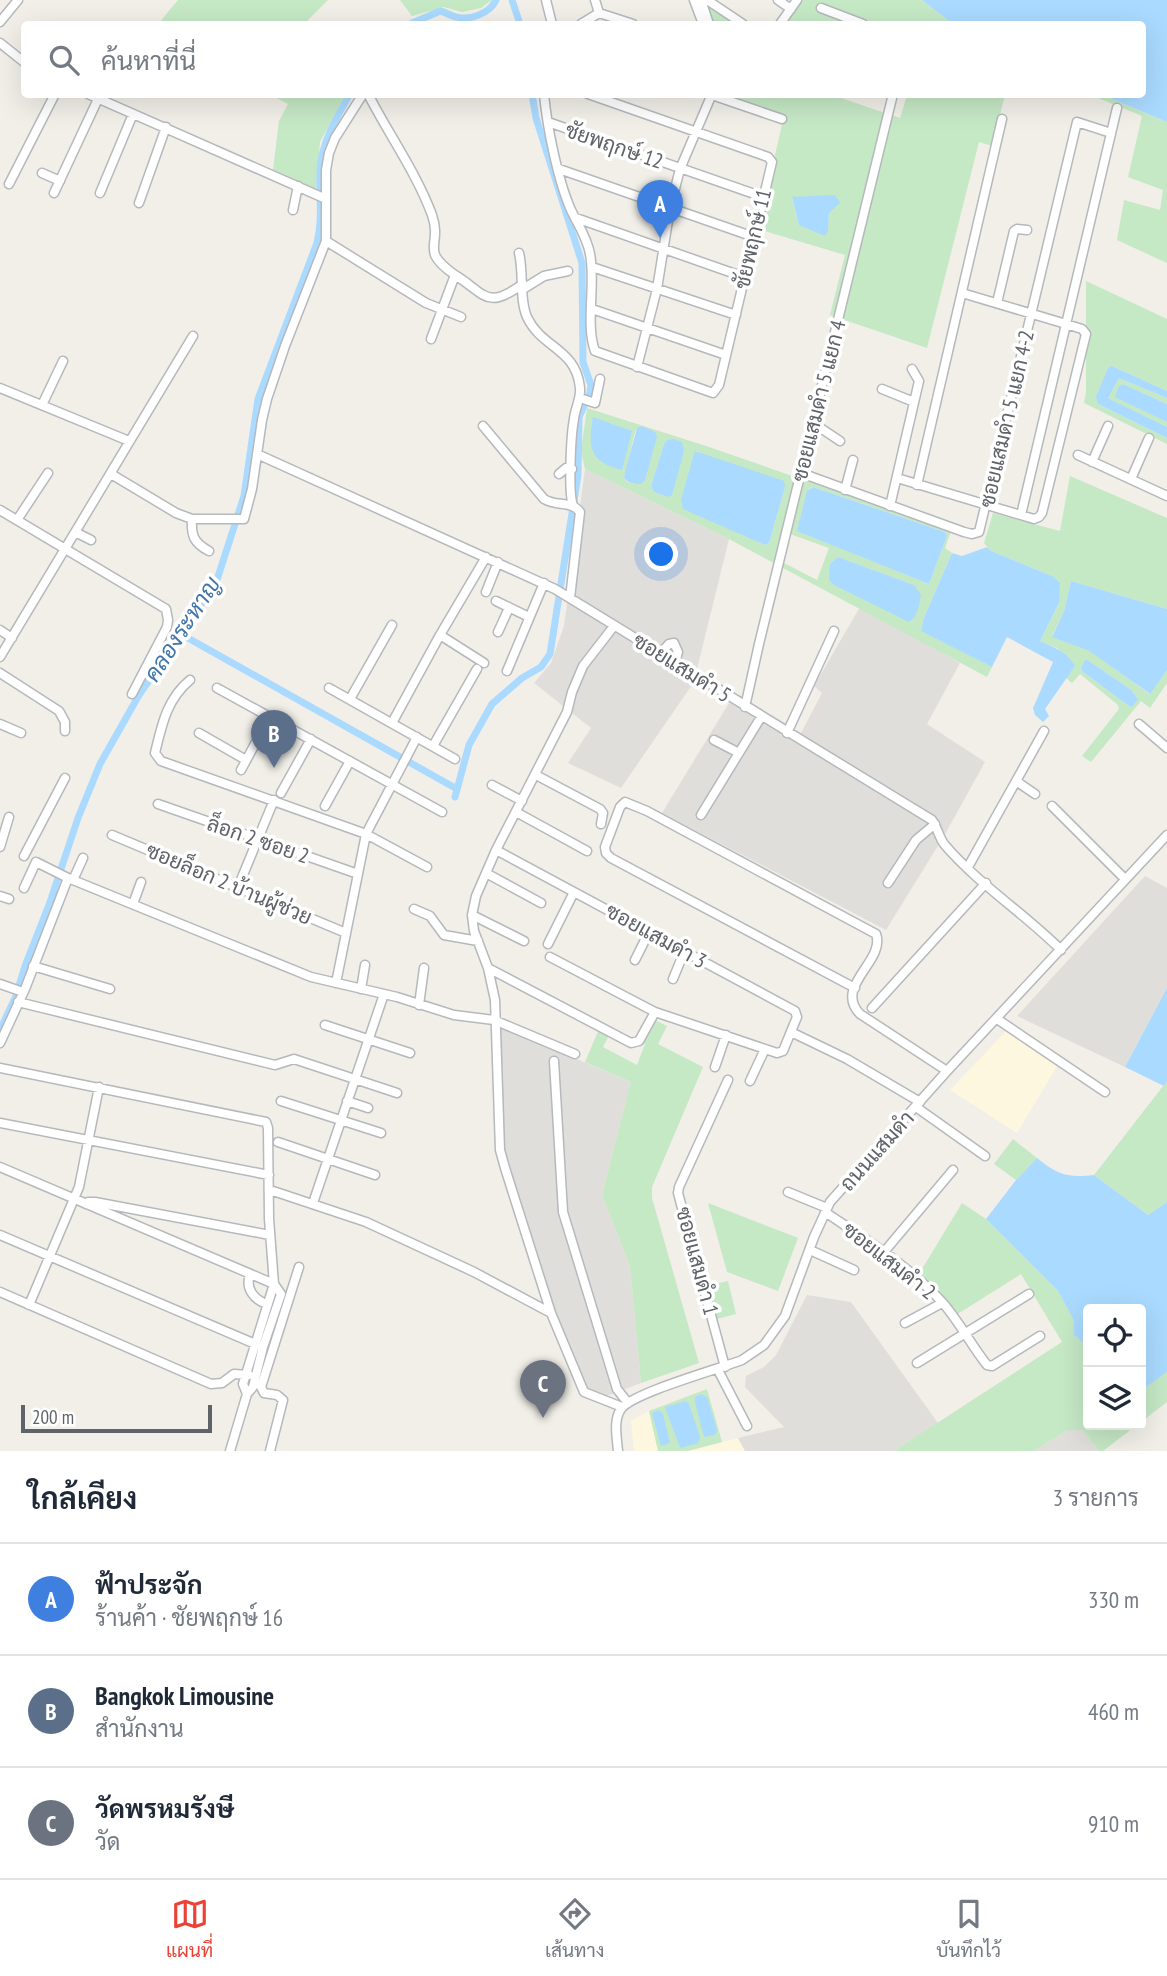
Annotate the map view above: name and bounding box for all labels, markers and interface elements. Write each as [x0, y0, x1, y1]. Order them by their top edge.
search box [21, 21, 1146, 98]
icon: search [45, 41, 83, 79]
text: ค้นหาที่นี่ [101, 44, 196, 77]
street label: ชัยพฤกษ์ 12 [562, 116, 667, 175]
pin: A [637, 180, 683, 238]
street label: ชัยพฤกษ์ 11 [728, 186, 777, 291]
street label: ซอยแสมดำ 5 แยก 4 [785, 317, 852, 485]
street label: ซอยแสมดำ 5 แยก 4-2 [973, 328, 1040, 510]
your location [644, 537, 678, 571]
water label: คลองระหาญ [137, 571, 226, 687]
street label: ซอยแสมดำ 5 [628, 627, 736, 708]
pin: B [251, 710, 297, 768]
street label: ล็อก 2 ซอย 2 [204, 809, 313, 870]
street label: ซอยล็อก 2 บ้านผู้ช่วย [141, 835, 317, 933]
street label: ซอยแสมดำ 3 [601, 897, 711, 974]
street label: ถนนแสมดำ [834, 1105, 920, 1196]
street label: ซอยแสมดำ 1 [670, 1204, 725, 1318]
street label: ซอยแสมดำ 2 [837, 1216, 941, 1305]
map controls [1083, 1304, 1146, 1430]
button: locate [1083, 1304, 1146, 1367]
pin: C [520, 1360, 566, 1418]
button: layers [1083, 1367, 1146, 1430]
scale bar [21, 1402, 212, 1434]
text: 200 m [32, 1405, 74, 1429]
text: ใกล้เคียง [28, 1478, 137, 1517]
text: 3 รายการ [1053, 1483, 1139, 1512]
text: ฟ้าประจัก [95, 1568, 202, 1601]
text: A [45, 1585, 57, 1614]
text: 330 m [1088, 1585, 1139, 1614]
text: ร้านค้า · ชัยพฤกษ์ 16 [95, 1603, 283, 1632]
text: Bangkok Limousine [95, 1679, 274, 1712]
text: B [45, 1697, 57, 1726]
text: 460 m [1088, 1697, 1139, 1726]
text: สำนักงาน [95, 1714, 184, 1743]
text: วัดพรหมรังษี [95, 1792, 234, 1825]
text: C [46, 1809, 56, 1838]
text: 910 m [1088, 1809, 1139, 1838]
text: วัด [95, 1827, 120, 1856]
tab: แผนที่ [166, 1895, 213, 1962]
tab: เส้นทาง [545, 1895, 604, 1962]
tab: บันทึกไว้ [936, 1895, 1001, 1962]

